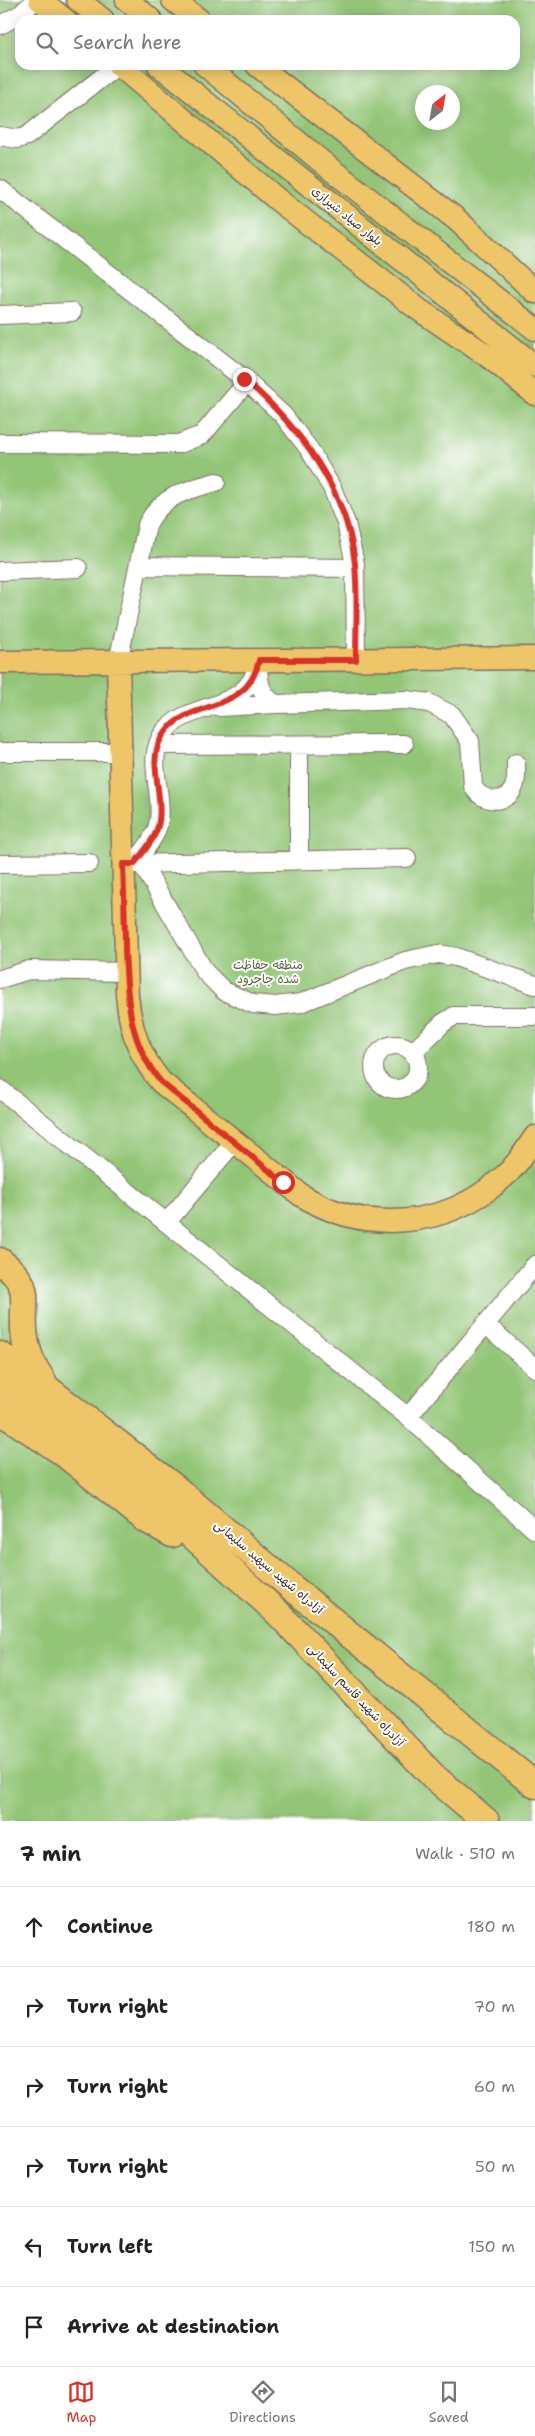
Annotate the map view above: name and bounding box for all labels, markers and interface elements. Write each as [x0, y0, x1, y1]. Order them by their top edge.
search box [15, 15, 520, 70]
icon: search [33, 29, 61, 57]
text: Search here [73, 30, 182, 55]
north arrow [415, 85, 460, 130]
street label: بلوار صیاد شیرازی [309, 183, 385, 249]
route end [233, 368, 256, 391]
park label: منطقه حفاظت شده جاجرود [233, 957, 303, 987]
route start [272, 1171, 295, 1194]
street label: آزادراه شهید سپهبد سلیمانی [211, 1516, 328, 1618]
street label: آزادراه شهید قاسم سلیمانی [303, 1640, 409, 1751]
text: 7 min [20, 1840, 81, 1868]
text: Walk · 510 m [415, 1843, 515, 1864]
icon: ahead [20, 1913, 48, 1941]
text: Continue [67, 1914, 153, 1939]
text: 180 m [467, 1916, 515, 1937]
icon: right [20, 1993, 48, 2021]
text: Turn right [67, 1994, 168, 2019]
text: 70 m [474, 1996, 515, 2017]
icon: right [20, 2073, 48, 2101]
text: Turn right [67, 2074, 168, 2099]
text: 60 m [474, 2076, 515, 2097]
icon: right [20, 2153, 48, 2181]
text: Turn right [67, 2154, 168, 2179]
text: 50 m [475, 2156, 515, 2177]
icon: left [20, 2233, 48, 2261]
text: Turn left [67, 2234, 153, 2259]
text: 150 m [468, 2236, 515, 2257]
icon: arrive [20, 2313, 48, 2341]
text: Arrive at destination [67, 2314, 279, 2339]
tab: Map [66, 2378, 96, 2426]
tab: Directions [229, 2378, 296, 2426]
tab: Saved [429, 2378, 469, 2426]

